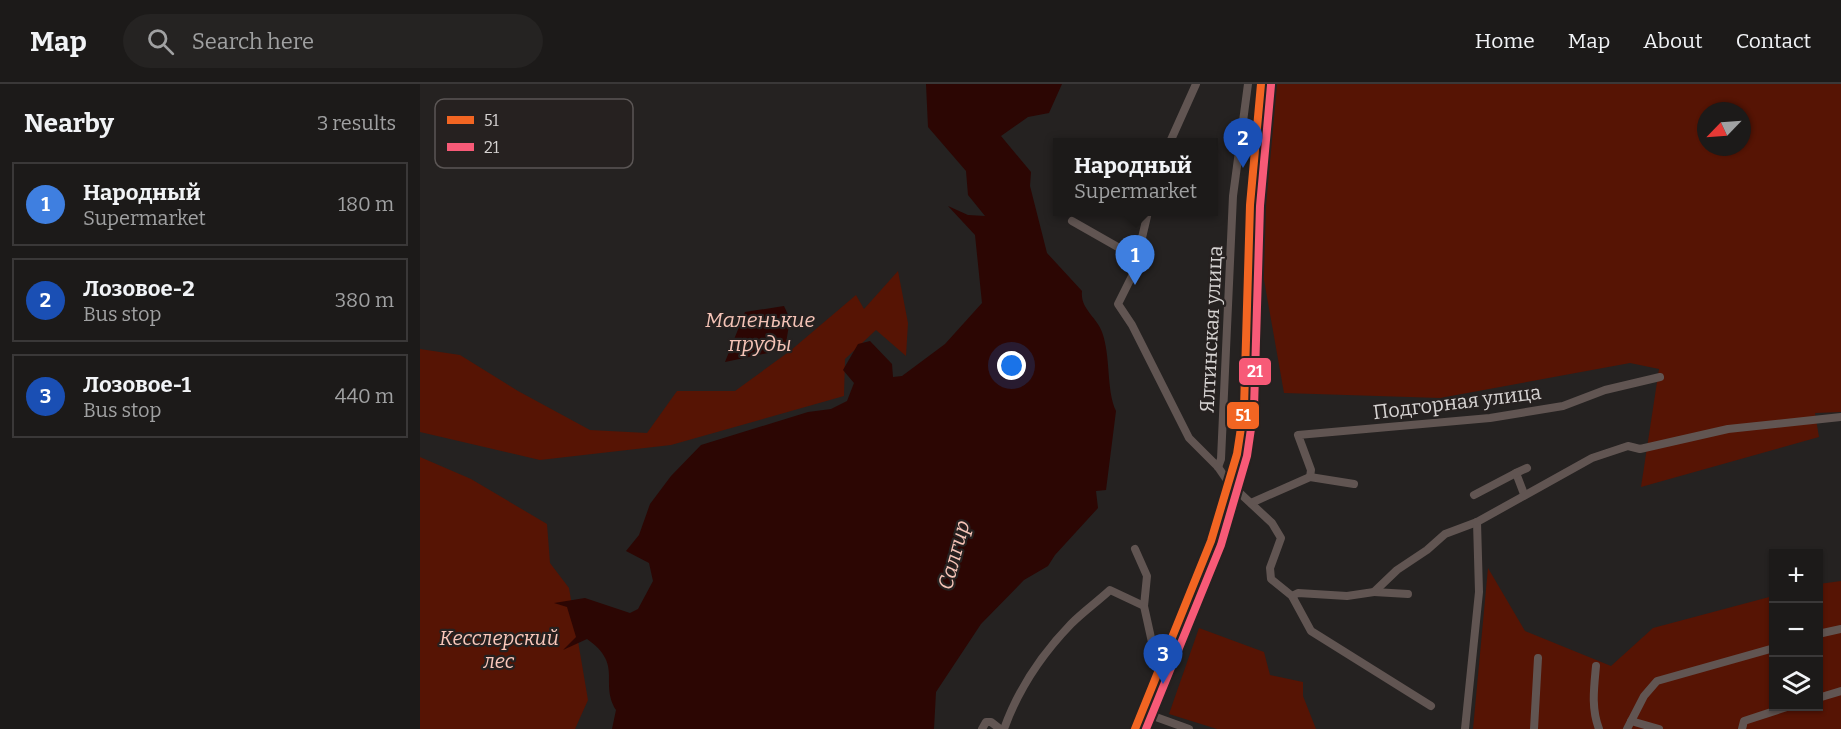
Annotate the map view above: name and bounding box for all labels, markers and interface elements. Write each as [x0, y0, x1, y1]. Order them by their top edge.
search box [123, 14, 543, 68]
text: Map [30, 25, 87, 58]
icon: search [144, 25, 177, 58]
text: Search here [192, 28, 314, 55]
text: Home [1475, 28, 1535, 54]
text: Map [1568, 28, 1610, 54]
text: About [1643, 28, 1703, 54]
text: Contact [1736, 28, 1811, 54]
legend [435, 99, 633, 168]
north arrow [1697, 102, 1751, 156]
text: Nearby [24, 108, 114, 139]
text: 3 results [317, 111, 396, 135]
text: 51 [484, 111, 499, 130]
pin: 2 [1224, 118, 1262, 168]
text: 21 [484, 138, 500, 157]
popup [1053, 138, 1218, 216]
text: Народный [1074, 152, 1192, 179]
text: Народный [83, 179, 201, 206]
text: Supermarket [1074, 179, 1197, 203]
text: 1 [41, 192, 50, 216]
text: 180 m [338, 192, 394, 216]
text: Supermarket [83, 206, 206, 230]
pin: 1 [1116, 236, 1154, 285]
street label: Ялтинская улица [1195, 245, 1227, 413]
text: Лозовое-2 [83, 275, 195, 302]
text: 2 [40, 288, 51, 312]
text: 380 m [335, 288, 394, 312]
text: Bus stop [83, 302, 161, 326]
water label: Маленькие пруды [705, 307, 815, 357]
your location [997, 351, 1026, 380]
line badge: 21 [1238, 357, 1272, 386]
text: 21 [1247, 362, 1263, 381]
text: Лозовое-1 [83, 371, 191, 398]
street label: Подгорная улица [1372, 380, 1542, 424]
text: 3 [40, 384, 51, 408]
text: 440 m [335, 384, 394, 408]
text: Bus stop [83, 398, 161, 422]
line badge: 51 [1226, 401, 1260, 430]
text: 51 [1235, 406, 1251, 425]
water label: Салгир [932, 517, 976, 593]
map controls [1769, 549, 1823, 711]
button: + [1769, 549, 1823, 603]
button: − [1769, 603, 1823, 657]
park label: Кесслерский лес [439, 626, 559, 673]
pin: 3 [1144, 634, 1182, 684]
button: layers [1769, 657, 1823, 711]

